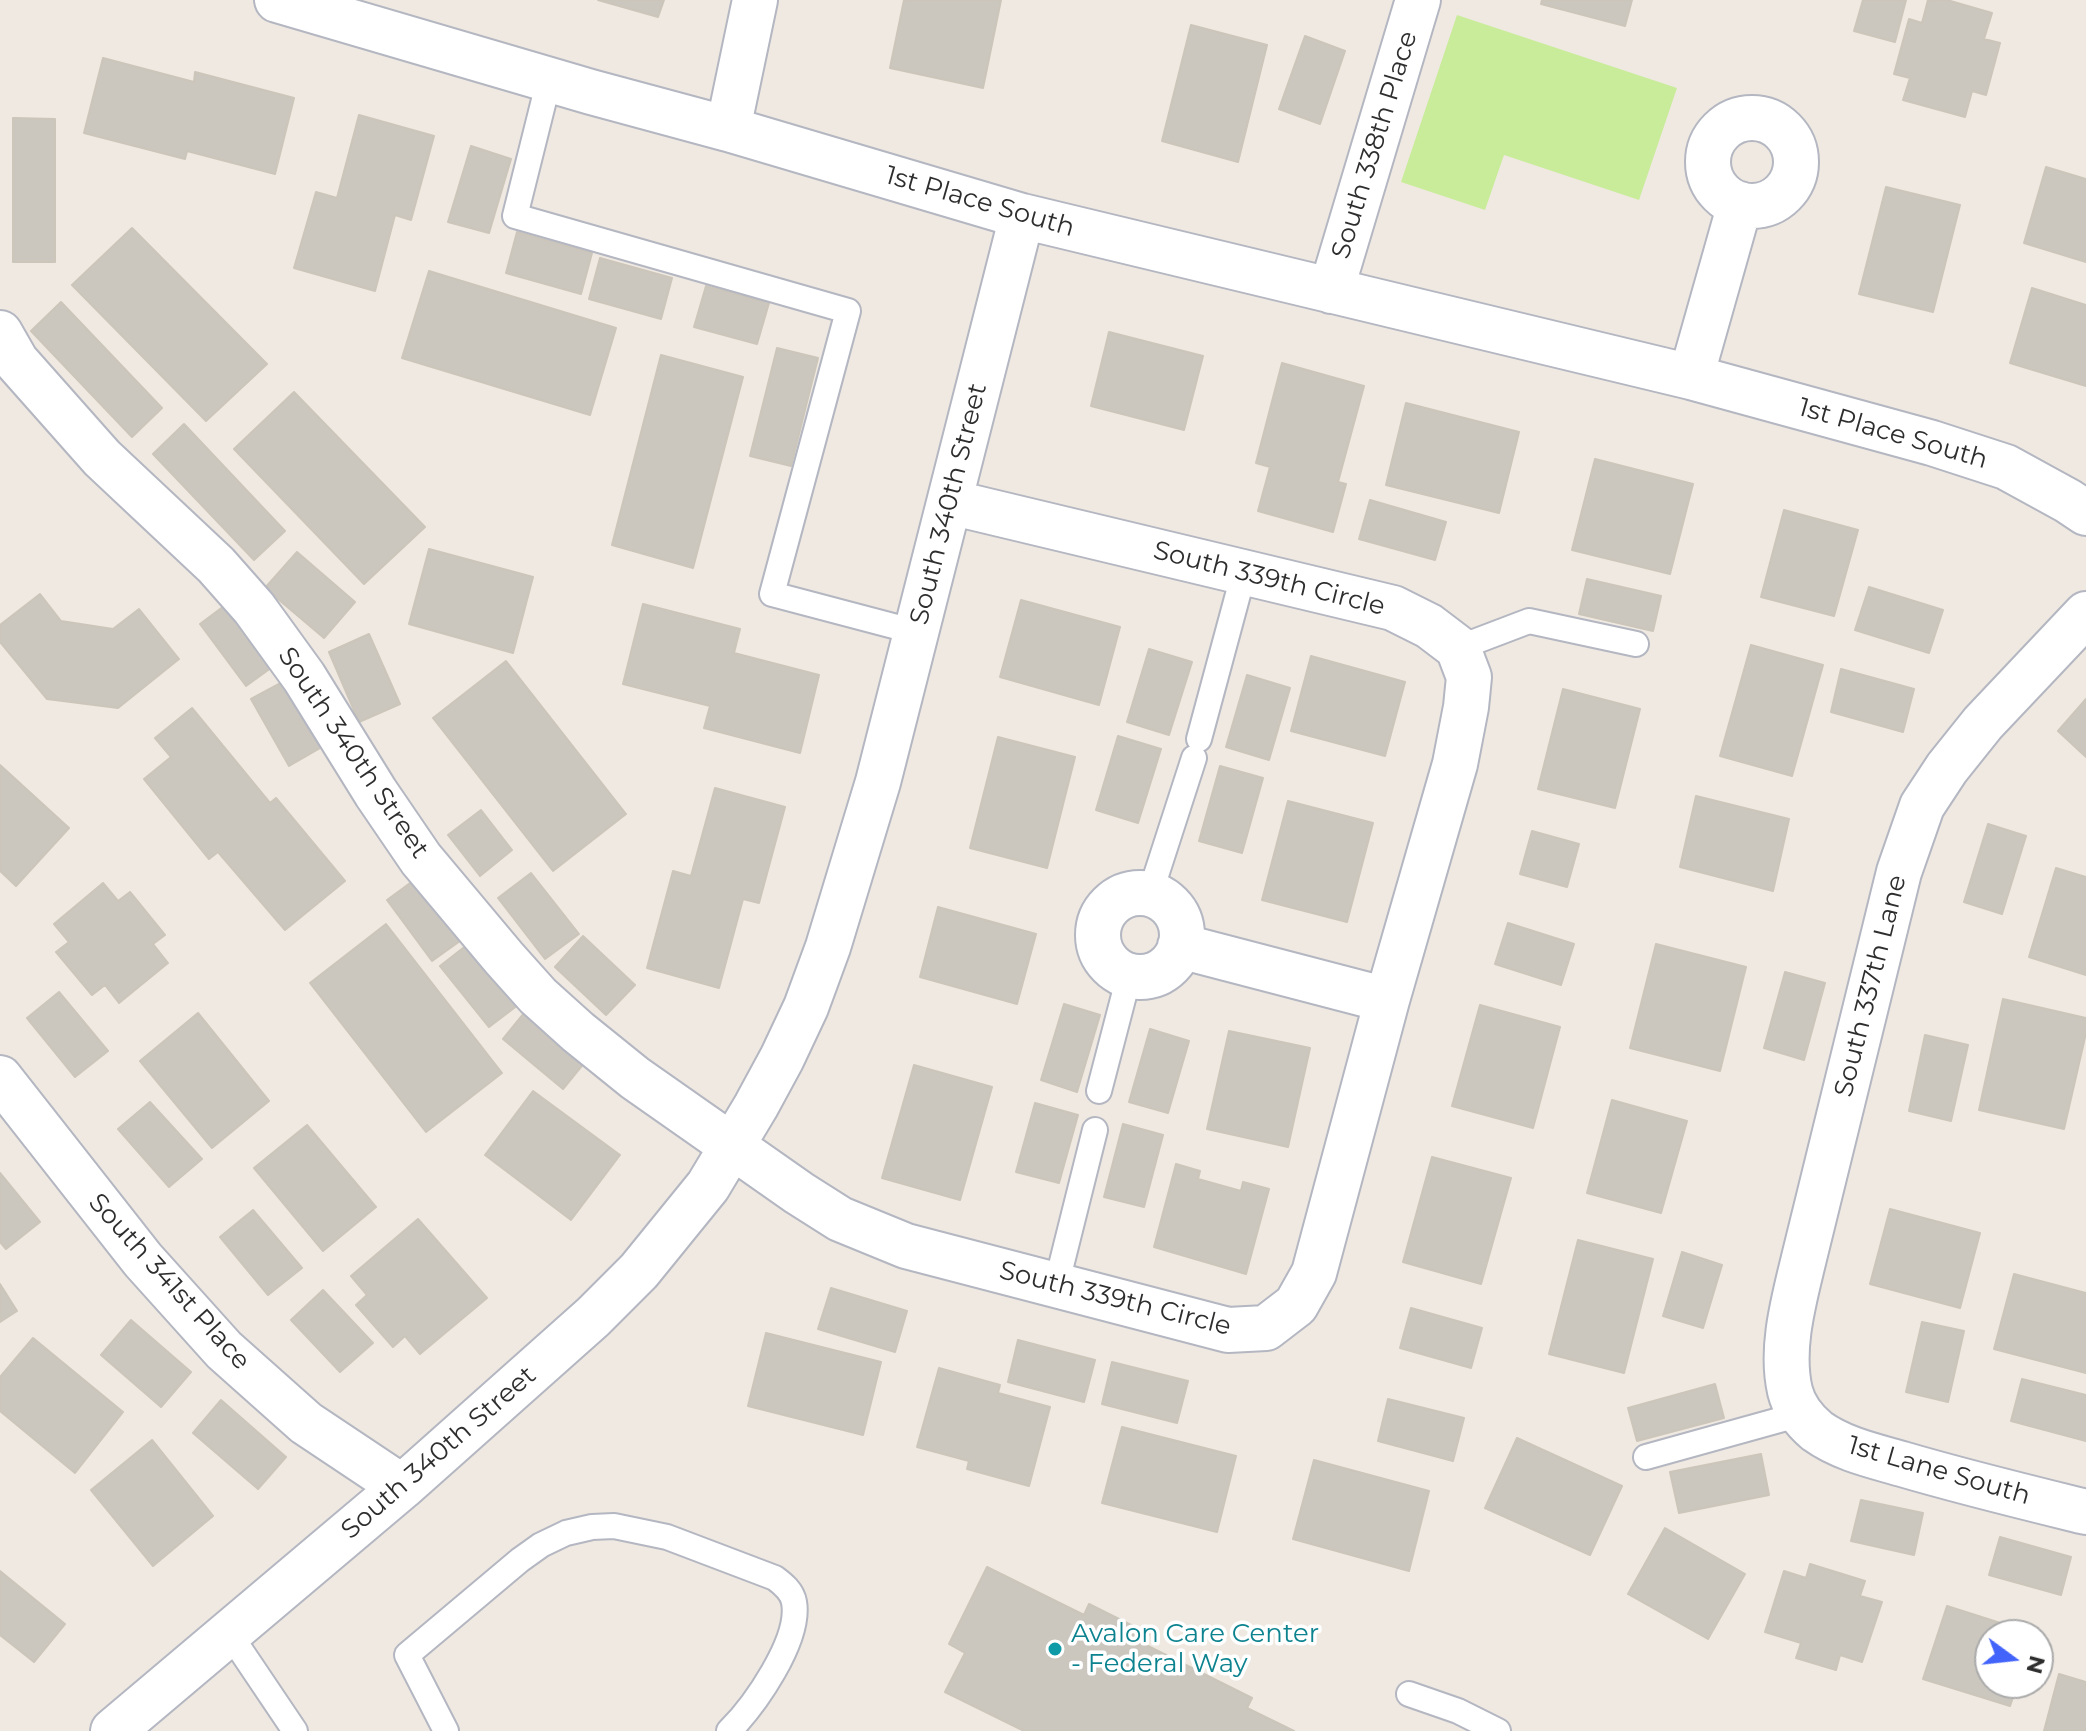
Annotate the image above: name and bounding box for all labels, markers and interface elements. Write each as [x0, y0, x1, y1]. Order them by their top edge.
street label: South 338th Place [1326, 27, 1424, 263]
street label: 1st Place South [882, 160, 1078, 244]
street label: South 340th Street [904, 380, 994, 628]
street label: 1st Place South [1795, 392, 1991, 476]
street label: South 339th Circle [1150, 535, 1388, 623]
street label: South 340th Street [271, 642, 435, 864]
street label: South 337th Lane [1828, 872, 1914, 1100]
street label: South 341st Place [82, 1187, 256, 1377]
street label: South 339th Circle [996, 1255, 1234, 1343]
street label: South 340th Street [335, 1360, 543, 1546]
street label: 1st Lane South [1844, 1430, 2034, 1512]
place label: Avalon Care Center - Federal Way [1071, 1618, 1319, 1680]
north arrow [1974, 1619, 2054, 1699]
marker: Avalon Care Center - Federal Way [1046, 1640, 1064, 1658]
text: N [2020, 1653, 2051, 1677]

